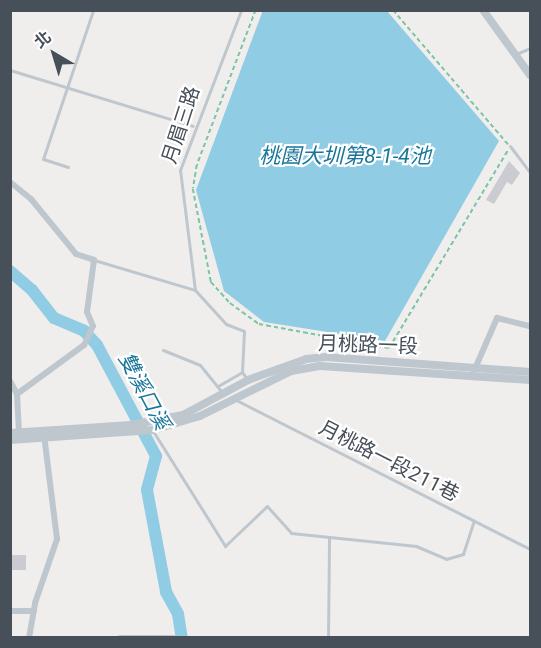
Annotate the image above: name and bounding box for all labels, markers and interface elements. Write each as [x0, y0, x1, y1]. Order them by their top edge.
north arrow [24, 24, 84, 84]
text: 北 [30, 27, 55, 52]
street label: 月眉三路 [157, 83, 205, 167]
water label: 桃園大圳第8-1-4池 [259, 143, 431, 169]
street label: 月桃路一段 [318, 331, 418, 359]
water label: 雙溪口溪 [113, 348, 175, 434]
street label: 月桃路一段211巷 [315, 415, 463, 507]

